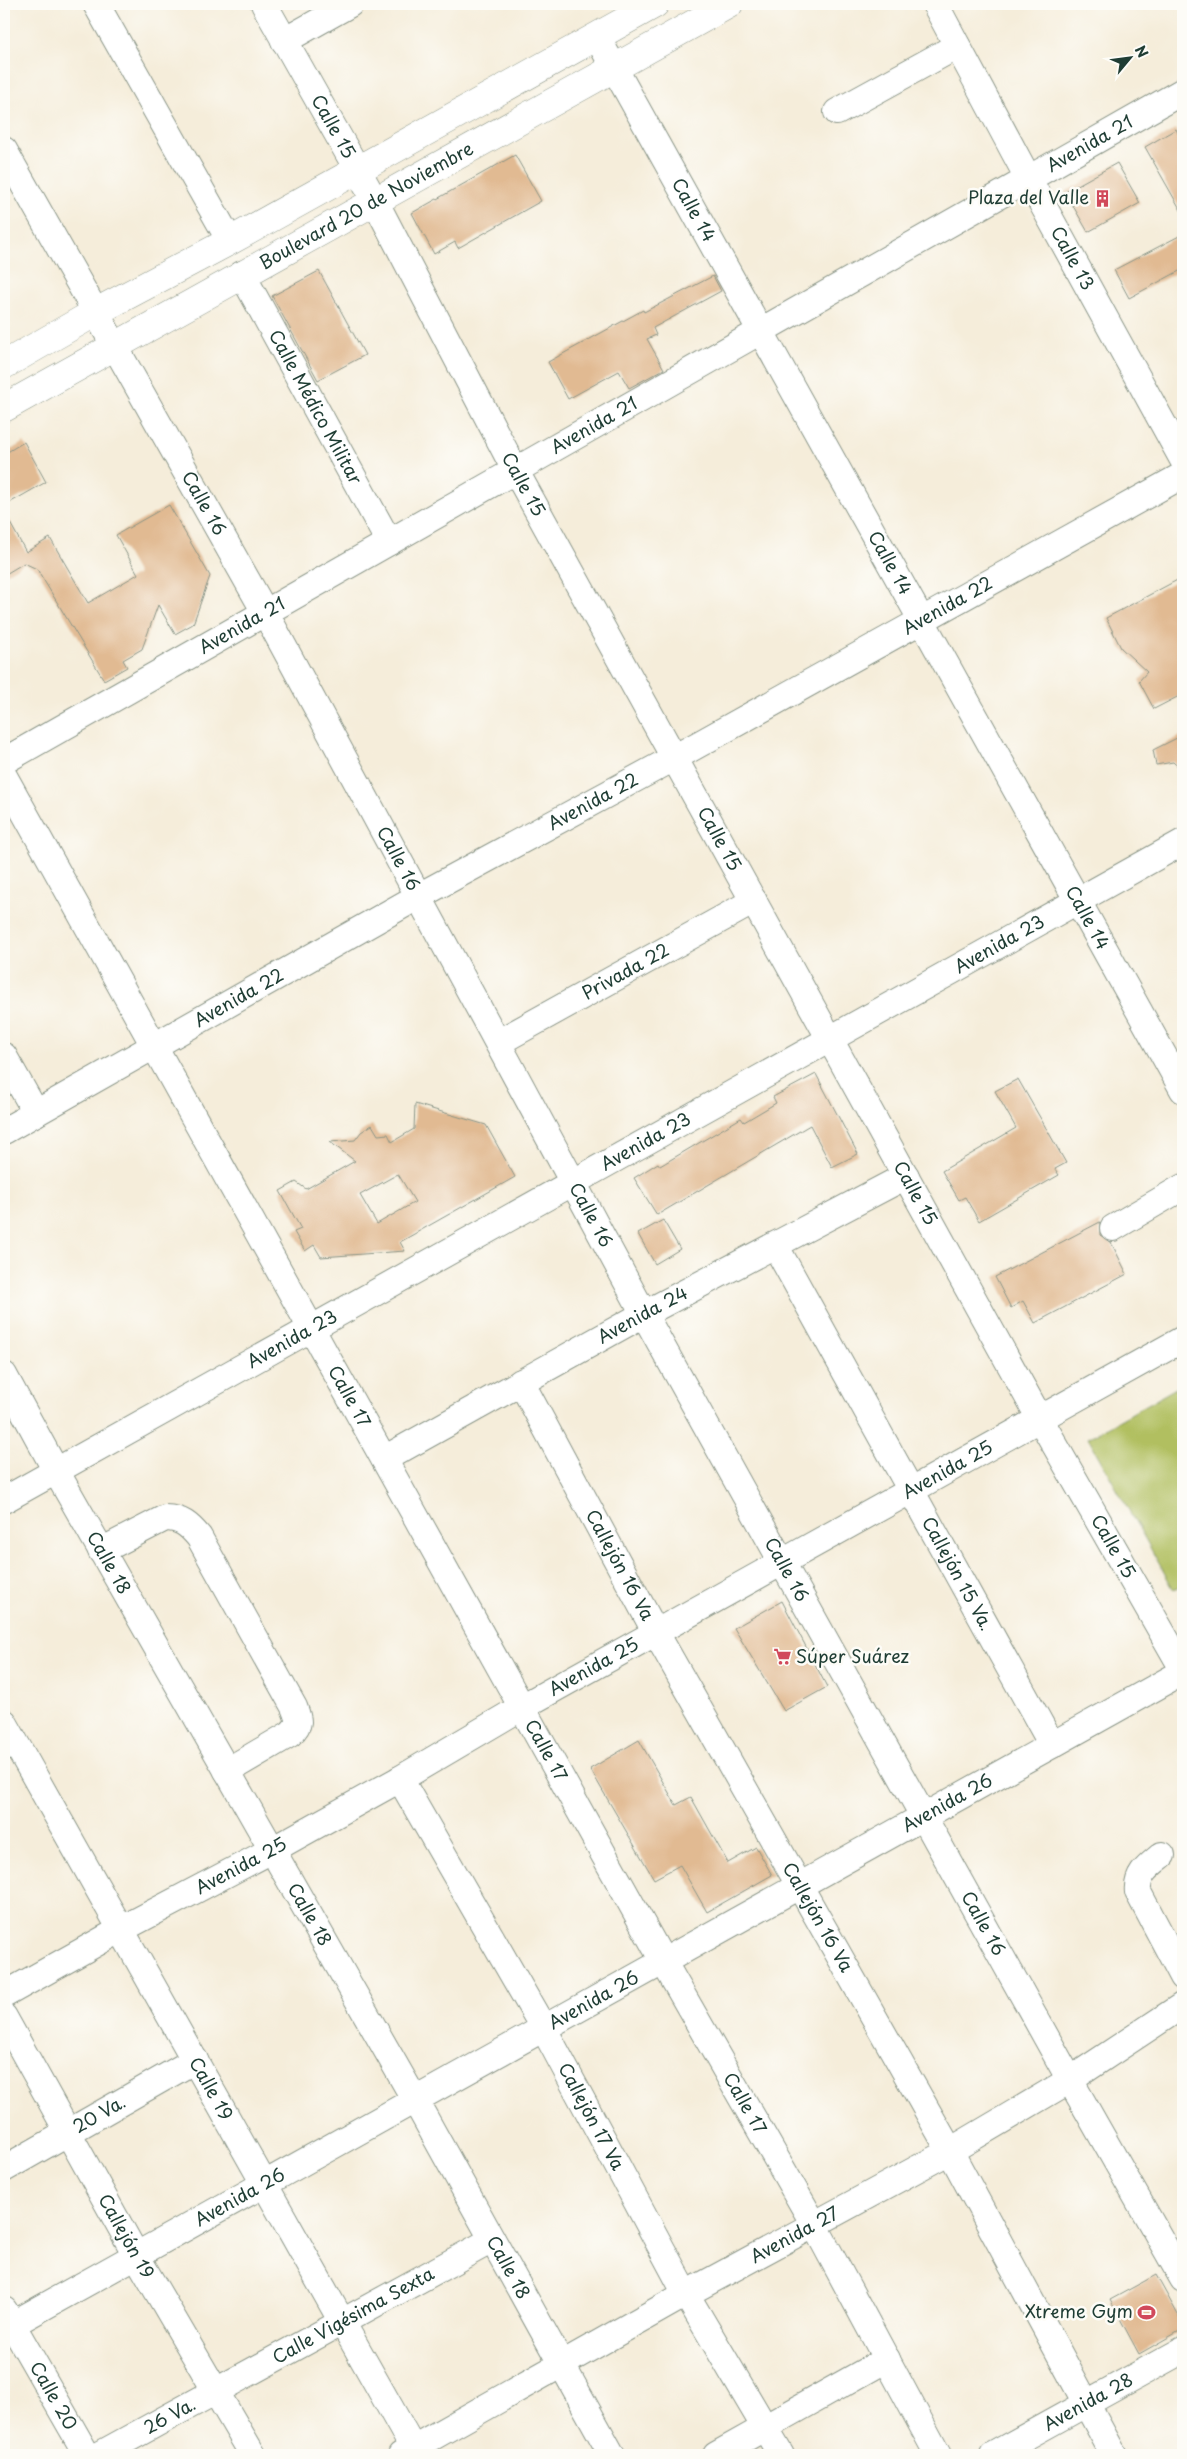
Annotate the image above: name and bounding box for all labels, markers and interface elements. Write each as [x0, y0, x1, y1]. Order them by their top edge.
north arrow [1104, 32, 1154, 82]
text: N [1130, 42, 1154, 61]
street label: Calle 15 [306, 89, 363, 163]
street label: Avenida 21 [1041, 107, 1138, 178]
street label: Boulevard 20 de Noviembre [254, 134, 478, 275]
street label: Calle 14 [666, 172, 723, 246]
place label: Plaza del Valle [968, 183, 1089, 210]
building icon: Plaza del Valle [1093, 188, 1113, 208]
street label: Calle 13 [1045, 221, 1102, 295]
street label: Calle Médico Militar [263, 324, 370, 490]
street label: Avenida 21 [545, 389, 642, 460]
street label: Calle 15 [496, 447, 553, 521]
street label: Calle 16 [176, 466, 234, 540]
street label: Calle 14 [862, 525, 920, 599]
street label: Avenida 22 [897, 569, 997, 640]
street label: Avenida 21 [193, 589, 290, 660]
street label: Avenida 22 [542, 765, 643, 836]
street label: Calle 15 [692, 801, 749, 875]
street label: Calle 16 [371, 821, 428, 895]
street label: Calle 14 [1060, 880, 1117, 954]
street label: Avenida 23 [949, 907, 1049, 979]
street label: Privada 22 [577, 935, 674, 1006]
street label: Avenida 22 [188, 960, 288, 1033]
street label: Avenida 23 [595, 1104, 695, 1177]
street label: Calle 15 [888, 1155, 945, 1230]
street label: Calle 16 [563, 1177, 620, 1252]
street label: Avenida 24 [592, 1278, 692, 1350]
street label: Avenida 23 [241, 1302, 341, 1374]
street label: Calle 17 [322, 1360, 379, 1432]
street label: Avenida 25 [897, 1433, 997, 1505]
street label: Callejón 16 Va [580, 1504, 662, 1626]
street label: Calle 15 [1085, 1509, 1143, 1583]
street label: Callejón 15 Va. [916, 1511, 1001, 1635]
street label: Calle 18 [81, 1526, 139, 1599]
street label: Calle 16 [759, 1532, 816, 1606]
street label: Avenida 25 [543, 1630, 643, 1702]
place label: Súper Suárez [796, 1642, 910, 1669]
supermarket icon: Súper Suárez [772, 1647, 792, 1667]
street label: Calle 17 [519, 1714, 576, 1786]
street label: Avenida 26 [896, 1766, 997, 1838]
street label: Avenida 25 [190, 1830, 291, 1900]
street label: Callejón 16 Va [777, 1857, 861, 1977]
street label: Calle 18 [282, 1877, 339, 1951]
street label: Calle 16 [955, 1886, 1013, 1960]
street label: Avenida 26 [543, 1963, 643, 2035]
street label: Calle 19 [183, 2051, 241, 2125]
street label: Callejón 17 Va [552, 2057, 632, 2175]
street label: Calle 17 [718, 2067, 775, 2139]
street label: 20 Va. [67, 2087, 130, 2139]
street label: Avenida 26 [189, 2160, 289, 2232]
street label: Callejón 19 [93, 2188, 162, 2283]
street label: Avenida 27 [745, 2199, 843, 2269]
street label: Calle 18 [481, 2230, 538, 2303]
street label: Calle Vigésima Sexta [267, 2259, 439, 2370]
place label: Xtreme Gym [1025, 2297, 1133, 2324]
sports icon: Xtreme Gym [1137, 2302, 1157, 2322]
street label: Calle 20 [24, 2356, 85, 2435]
street label: Avenida 28 [1038, 2365, 1138, 2437]
street label: 26 Va. [139, 2390, 200, 2440]

